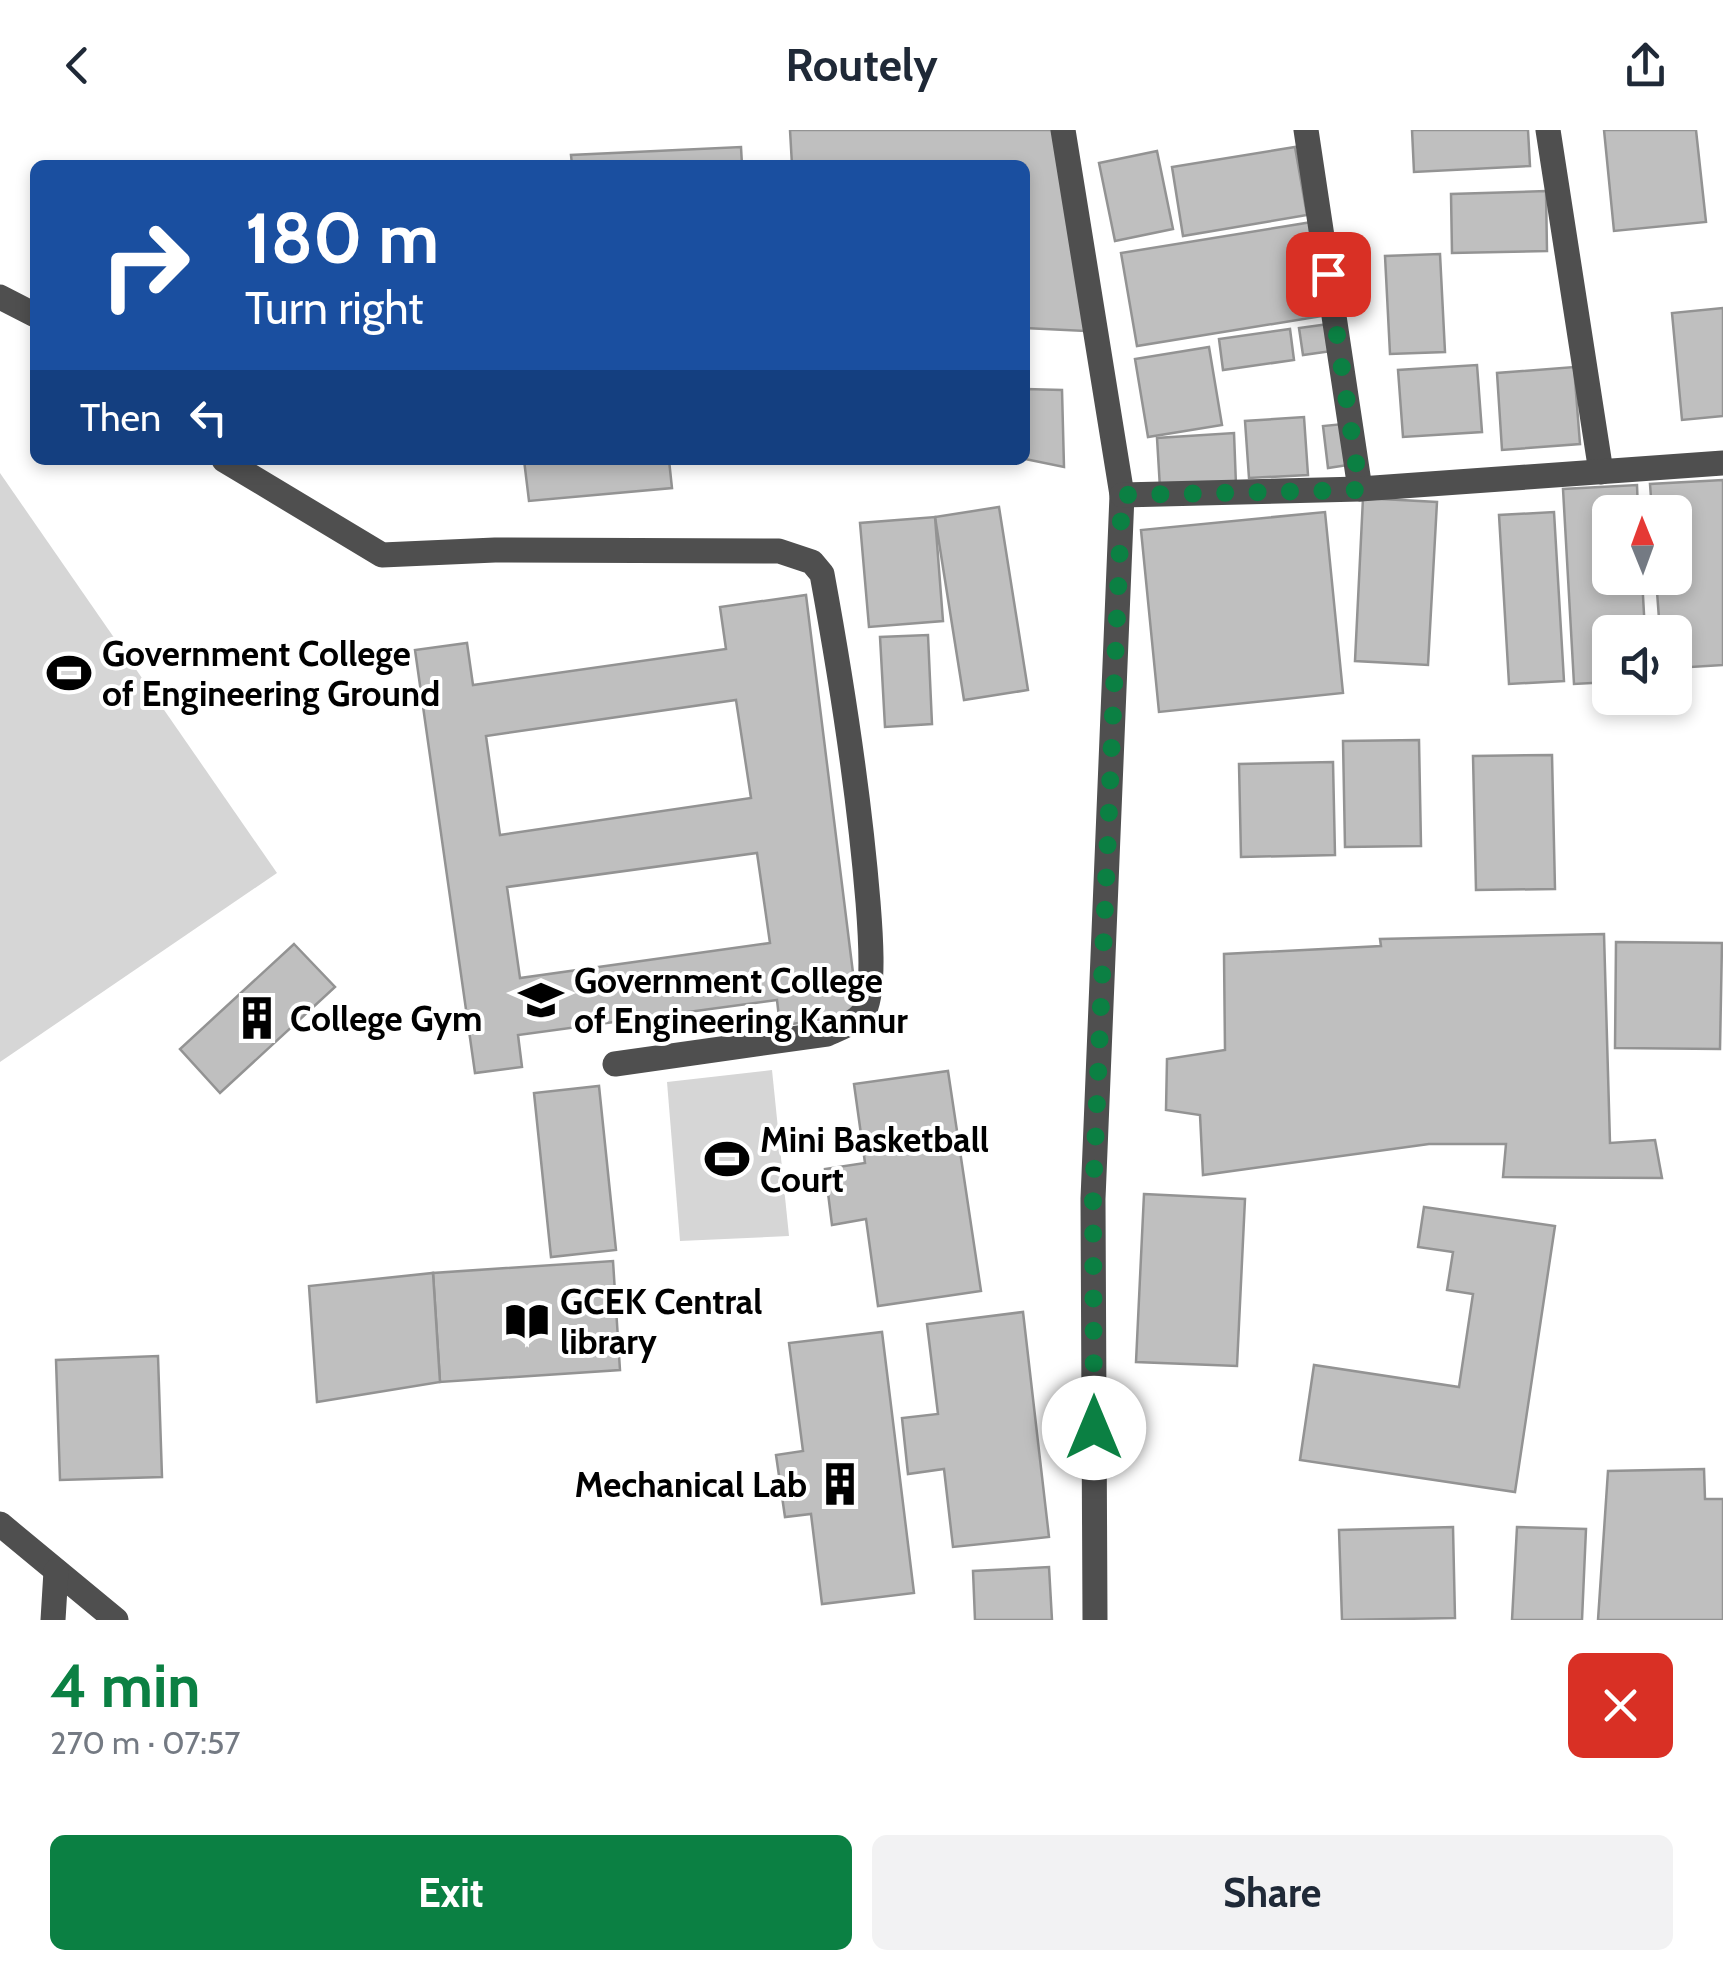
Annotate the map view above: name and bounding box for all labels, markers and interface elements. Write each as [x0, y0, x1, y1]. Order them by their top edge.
icon: back [50, 38, 105, 93]
text: Routely [785, 38, 938, 92]
icon: share [1618, 38, 1673, 93]
text: 180 m [245, 195, 439, 281]
icon: right [80, 200, 210, 330]
pin [1286, 232, 1371, 317]
icon: arrive [1301, 247, 1356, 302]
text: Turn right [245, 281, 424, 335]
icon: left [181, 390, 236, 445]
text: Then [80, 394, 161, 441]
north arrow [1592, 495, 1692, 595]
map controls [1592, 495, 1692, 715]
button: sound [1592, 615, 1692, 715]
place label: Government College of Engineering Ground [102, 632, 440, 715]
sports icon: Government College of Engineering Ground [45, 649, 93, 697]
place label: Government College of Engineering Kannur [574, 959, 908, 1042]
school or university icon: Government College of Engineering Kannur [517, 976, 565, 1024]
building icon: College Gym [233, 994, 281, 1042]
place label: College Gym [290, 997, 483, 1040]
place label: Mini Basketball Court [760, 1118, 989, 1201]
sports icon: Mini Basketball Court [703, 1135, 751, 1183]
place label: GCEK Central library [560, 1280, 762, 1363]
library icon: GCEK Central library [503, 1297, 551, 1345]
position arrow [1042, 1376, 1146, 1480]
building icon: Mechanical Lab [816, 1460, 864, 1508]
place label: Mechanical Lab [575, 1463, 807, 1506]
text: 4 min [50, 1649, 200, 1722]
button: close [1568, 1653, 1673, 1758]
text: 270 m · 07:57 [50, 1723, 240, 1762]
button: Exit [50, 1835, 852, 1950]
button: Share [872, 1835, 1673, 1950]

